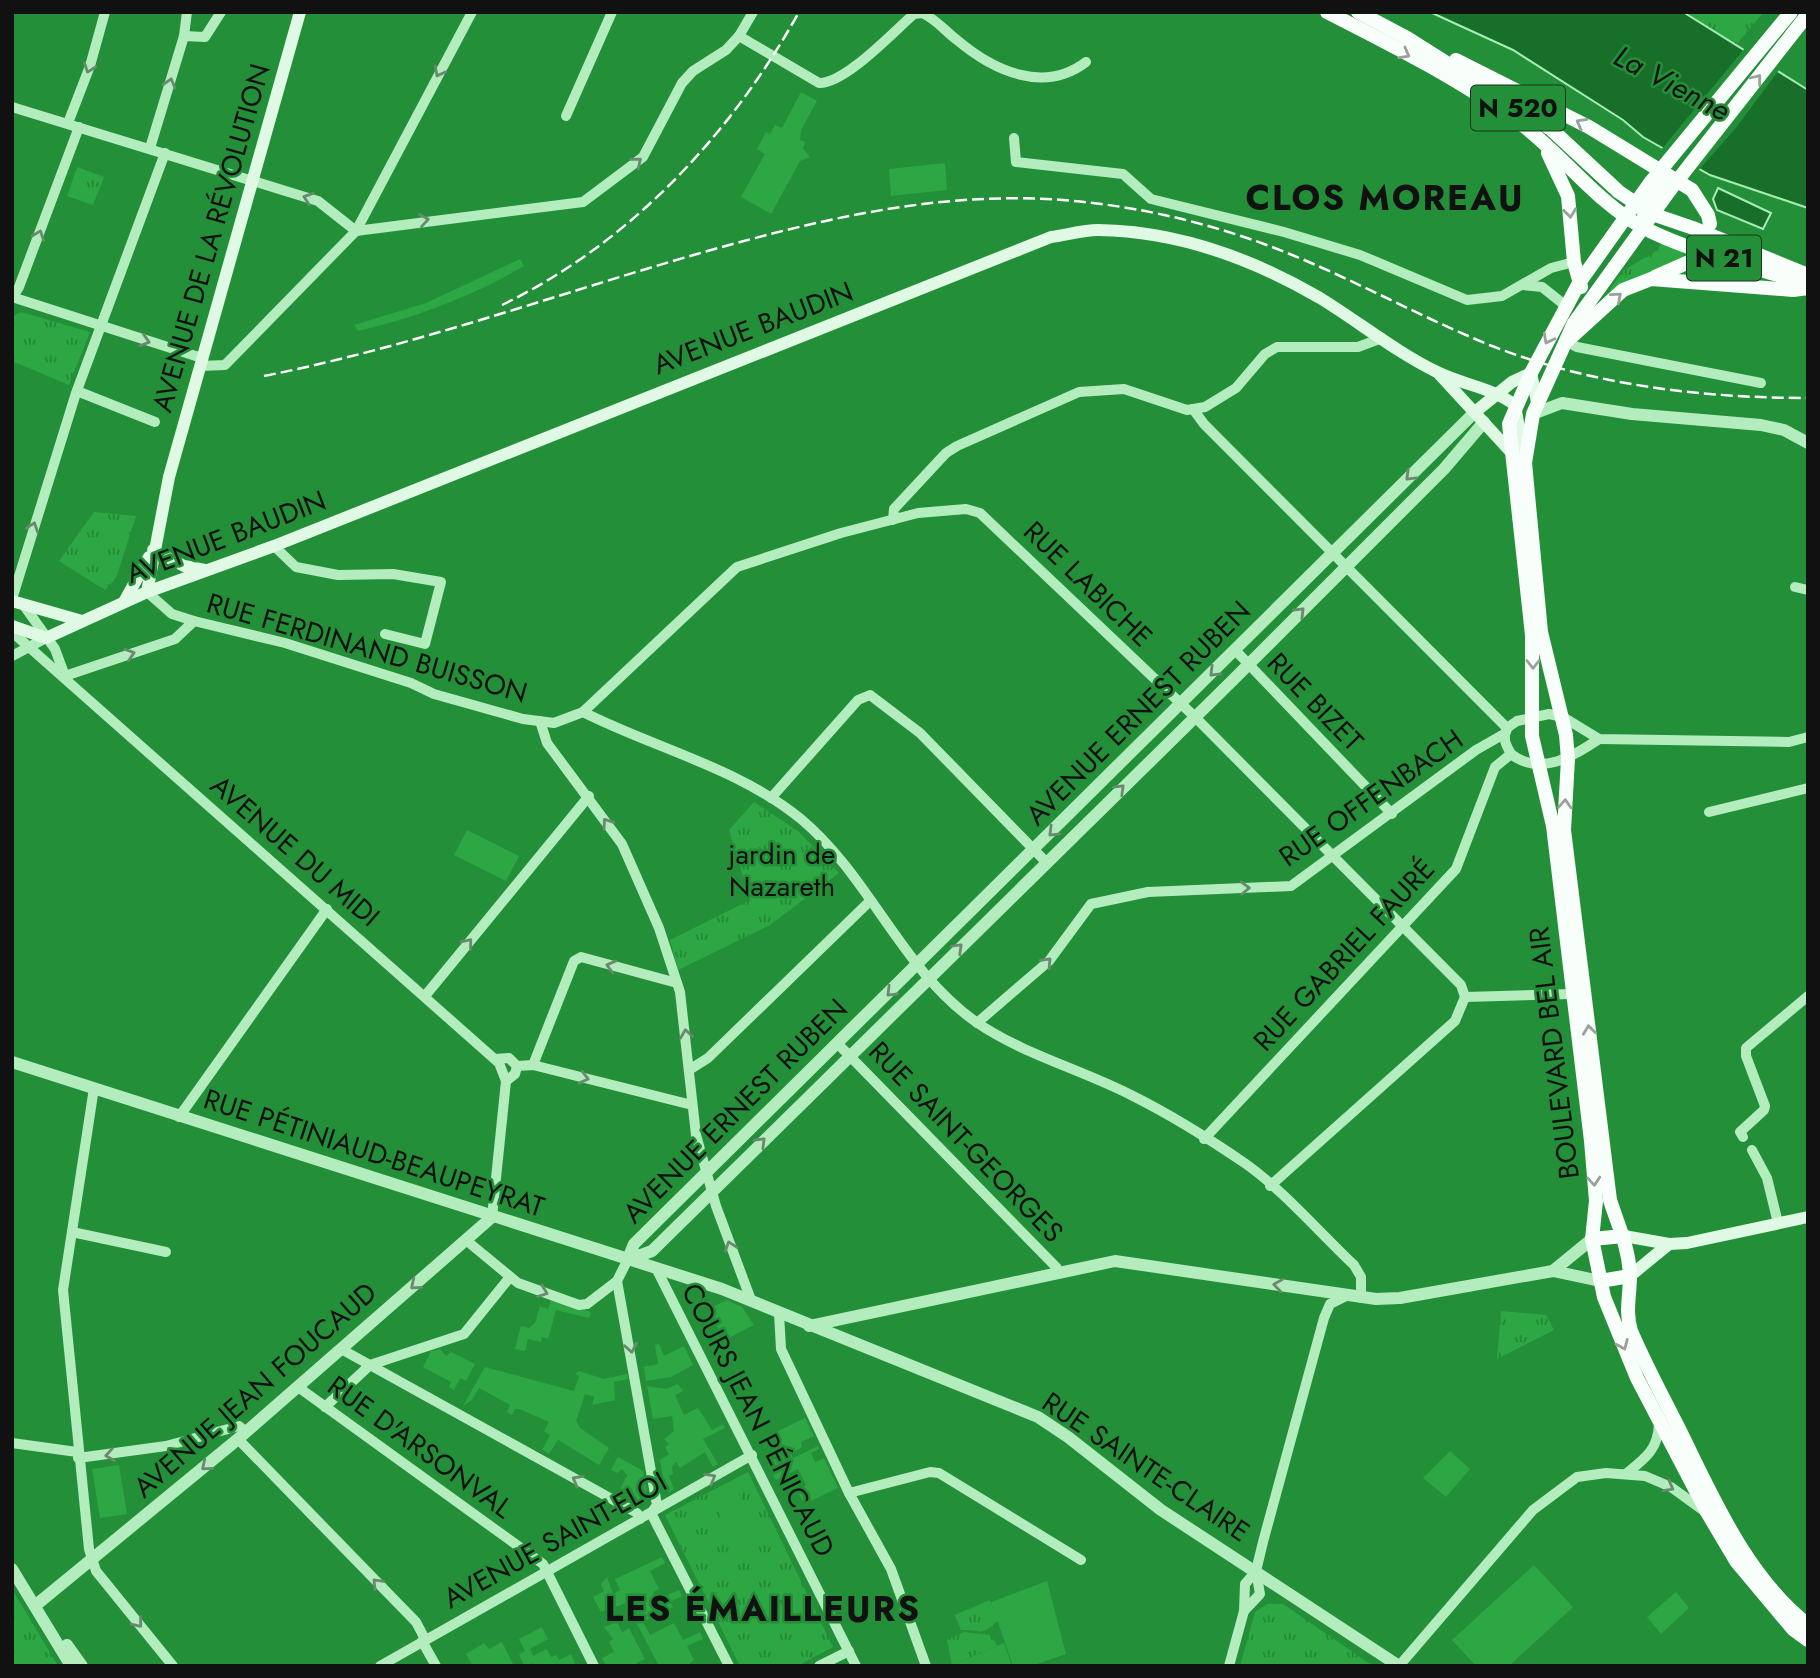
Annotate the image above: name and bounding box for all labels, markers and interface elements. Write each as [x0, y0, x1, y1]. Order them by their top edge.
water label: La Vienne [1606, 34, 1738, 132]
one-way arrow [1398, 46, 1411, 60]
street label: AVENUE DE LA RÉVOLUTION [142, 59, 280, 417]
one-way arrow [83, 62, 97, 74]
one-way arrow [434, 65, 447, 78]
one-way arrow [1749, 74, 1761, 87]
one-way arrow [161, 77, 176, 89]
road number: N 520 [1471, 86, 1565, 130]
one-way arrow [1576, 118, 1589, 131]
one-way arrow [629, 157, 641, 170]
district label: CLOS MOREAU [1245, 173, 1525, 223]
one-way arrow [302, 192, 314, 206]
one-way arrow [1563, 207, 1578, 219]
one-way arrow [418, 213, 429, 228]
one-way arrow [30, 230, 44, 242]
road number: N 21 [1687, 235, 1761, 280]
street label: AVENUE BAUDIN [647, 271, 859, 385]
one-way arrow [1609, 293, 1622, 305]
one-way arrow [138, 332, 150, 347]
one-way arrow [1543, 332, 1557, 345]
one-way arrow [1405, 468, 1418, 481]
street label: AVENUE BAUDIN [120, 480, 332, 594]
street label: RUE LABICHE [1014, 512, 1162, 656]
one-way arrow [25, 521, 40, 533]
street label: RUE FERDINAND BUISSON [202, 583, 532, 713]
street label: AVENUE ERNEST RUBEN [1016, 591, 1260, 835]
one-way arrow [1291, 607, 1304, 620]
street label: RUE BIZET [1257, 643, 1373, 761]
one-way arrow [123, 648, 135, 662]
one-way arrow [1525, 660, 1541, 670]
one-way arrow [1210, 663, 1223, 676]
street label: RUE OFFENBACH [1271, 719, 1471, 877]
street label: AVENUE DU MIDI [201, 766, 389, 936]
one-way arrow [1112, 784, 1125, 797]
one-way arrow [1558, 798, 1573, 809]
one-way arrow [602, 817, 615, 830]
one-way arrow [1048, 824, 1061, 837]
park label: jardin de Nazareth [727, 834, 835, 907]
street label: RUE GABRIEL FAURÉ [1244, 850, 1444, 1060]
one-way arrow [1239, 881, 1250, 896]
street label: BOULEVARD BEL AIR [1518, 924, 1590, 1181]
one-way arrow [460, 939, 473, 951]
one-way arrow [950, 944, 962, 956]
one-way arrow [1039, 957, 1051, 970]
one-way arrow [605, 959, 617, 974]
one-way arrow [886, 983, 899, 996]
street label: AVENUE ERNEST RUBEN [613, 989, 857, 1233]
one-way arrow [1581, 1024, 1596, 1036]
one-way arrow [678, 1028, 693, 1039]
street label: RUE SAINT-GEORGES [859, 1032, 1073, 1252]
one-way arrow [577, 1070, 589, 1084]
street label: RUE PÉTINIAUD-BEAUPEYRAT [198, 1079, 550, 1227]
one-way arrow [753, 1138, 765, 1150]
one-way arrow [1586, 1176, 1601, 1187]
one-way arrow [724, 1240, 738, 1252]
street label: AVENUE JEAN FOUCAUD [124, 1273, 386, 1507]
street label: COURS JEAN PÉNICAUD [671, 1276, 845, 1564]
one-way arrow [410, 1277, 423, 1289]
one-way arrow [1272, 1278, 1284, 1293]
one-way arrow [536, 1284, 548, 1298]
one-way arrow [1615, 1338, 1629, 1351]
one-way arrow [623, 1342, 638, 1354]
street label: RUE D'ARSONVAL [319, 1366, 521, 1528]
street label: RUE SAINTE-CLAIRE [1034, 1382, 1258, 1552]
one-way arrow [104, 1447, 116, 1462]
one-way arrow [202, 1458, 215, 1470]
street label: AVENUE SAINT-ELOI [436, 1461, 674, 1619]
one-way arrow [703, 1473, 716, 1486]
one-way arrow [572, 1475, 584, 1488]
one-way arrow [1662, 1479, 1675, 1493]
one-way arrow [373, 1579, 385, 1591]
district label: LES ÉMAILLEURS [605, 1584, 921, 1634]
one-way arrow [130, 1614, 142, 1627]

